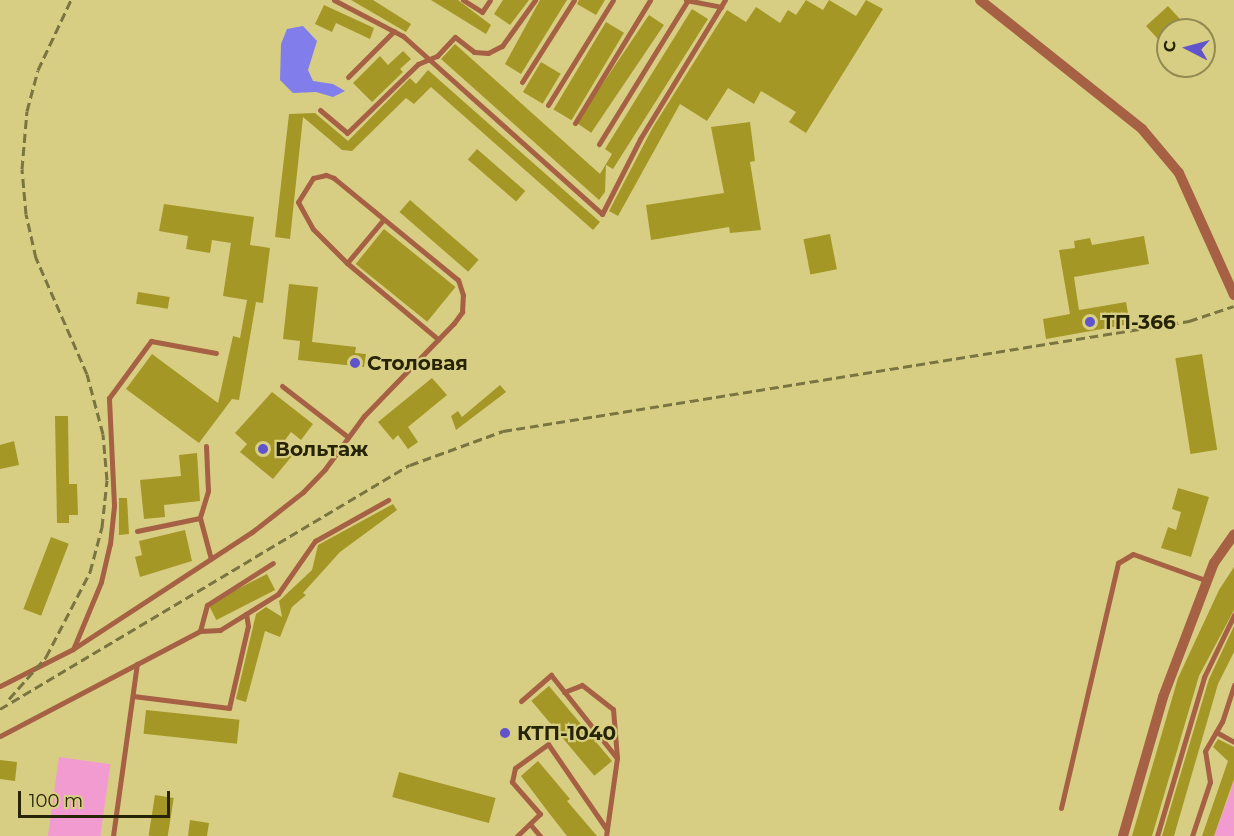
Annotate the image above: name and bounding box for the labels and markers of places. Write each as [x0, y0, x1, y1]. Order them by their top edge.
place label: ТП-366 [1102, 310, 1176, 334]
marker: ТП-366 [1083, 315, 1097, 329]
place label: Столовая [367, 351, 468, 375]
marker: Столовая [348, 356, 362, 370]
place label: Вольтаж [275, 437, 368, 461]
marker: Вольтаж [256, 442, 270, 456]
place label: КТП-1040 [517, 721, 616, 745]
marker: КТП-1040 [498, 726, 512, 740]

